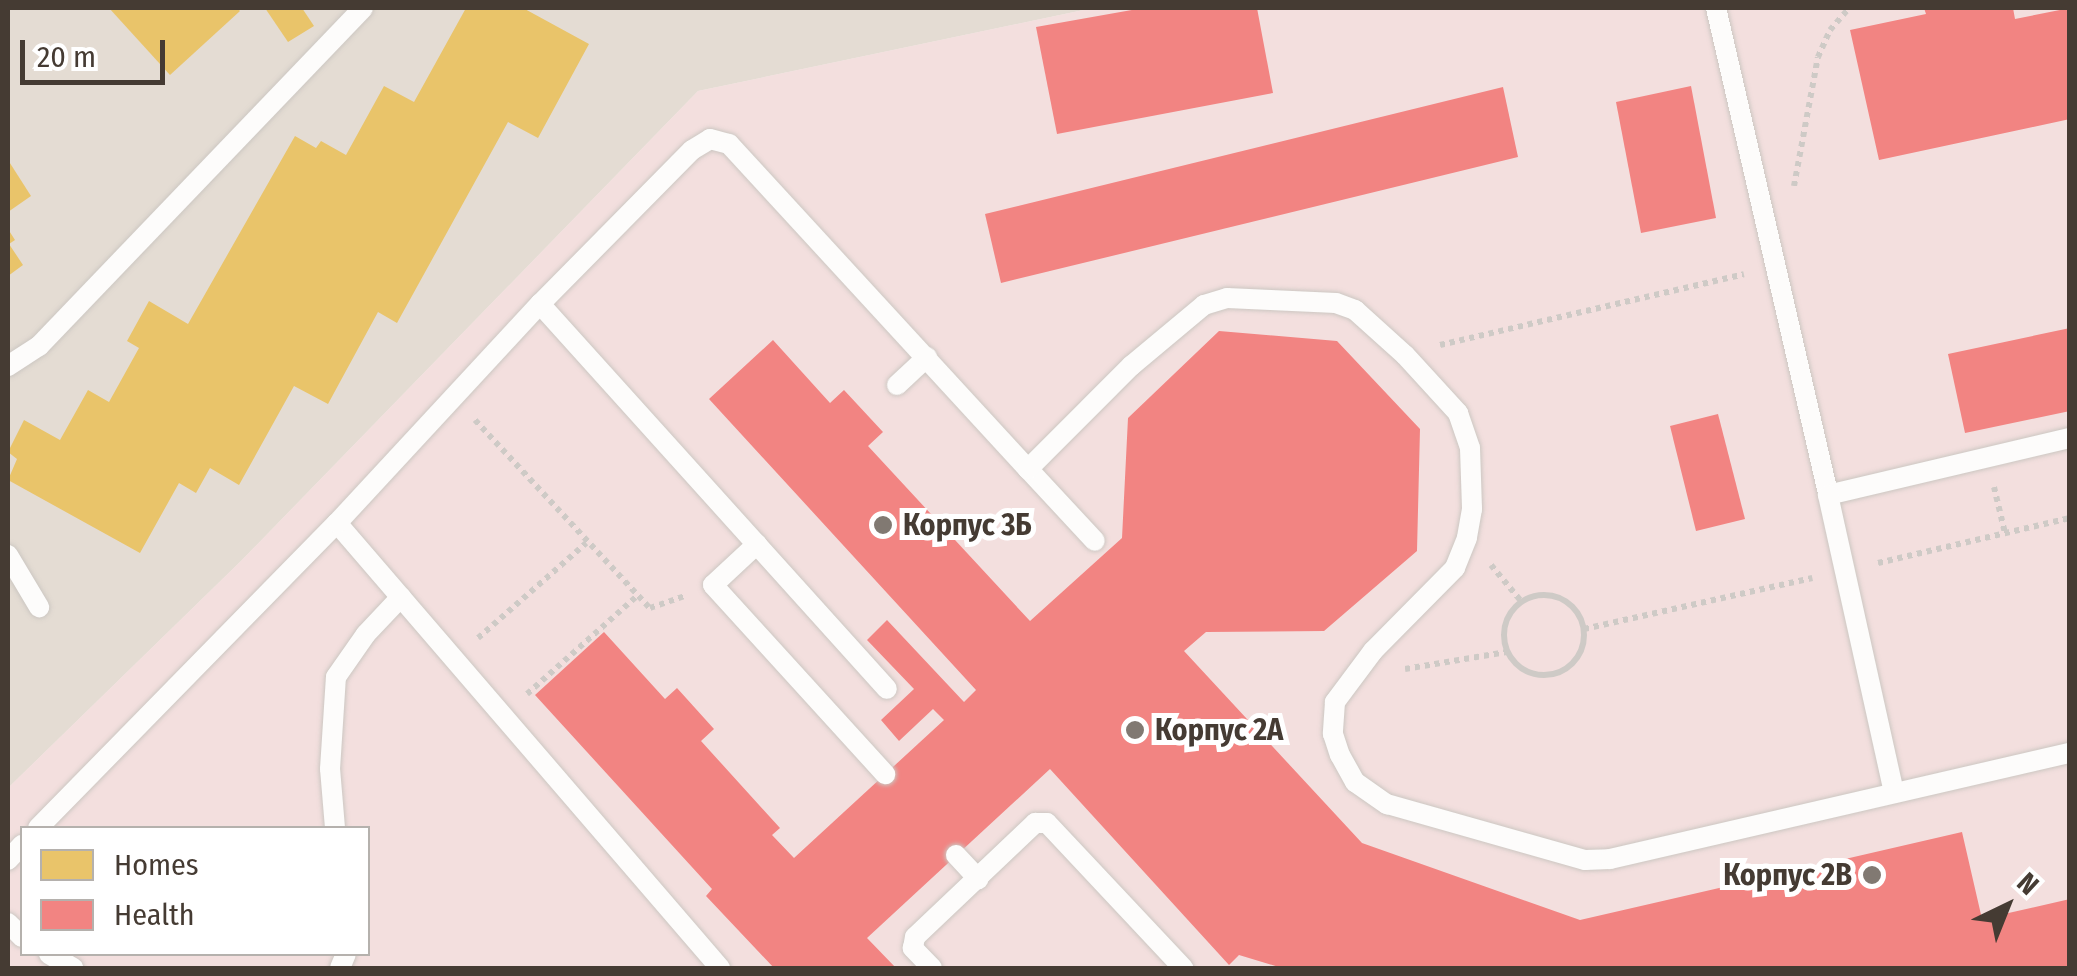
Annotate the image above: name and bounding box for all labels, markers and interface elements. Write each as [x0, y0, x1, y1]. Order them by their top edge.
scale bar [25, 20, 170, 82]
text: 20 m [37, 39, 96, 75]
place label: Корпус 3Б [903, 507, 1032, 543]
marker: Корпус 3Б [872, 514, 894, 536]
place label: Корпус 2А [1155, 712, 1283, 748]
marker: Корпус 2А [1124, 719, 1146, 741]
legend [20, 826, 370, 956]
text: Homes [114, 847, 199, 883]
north arrow [1957, 856, 2057, 956]
place label: Корпус 2В [1723, 857, 1852, 893]
marker: Корпус 2В [1861, 864, 1883, 886]
text: N [2010, 866, 2045, 901]
text: Health [114, 897, 195, 933]

